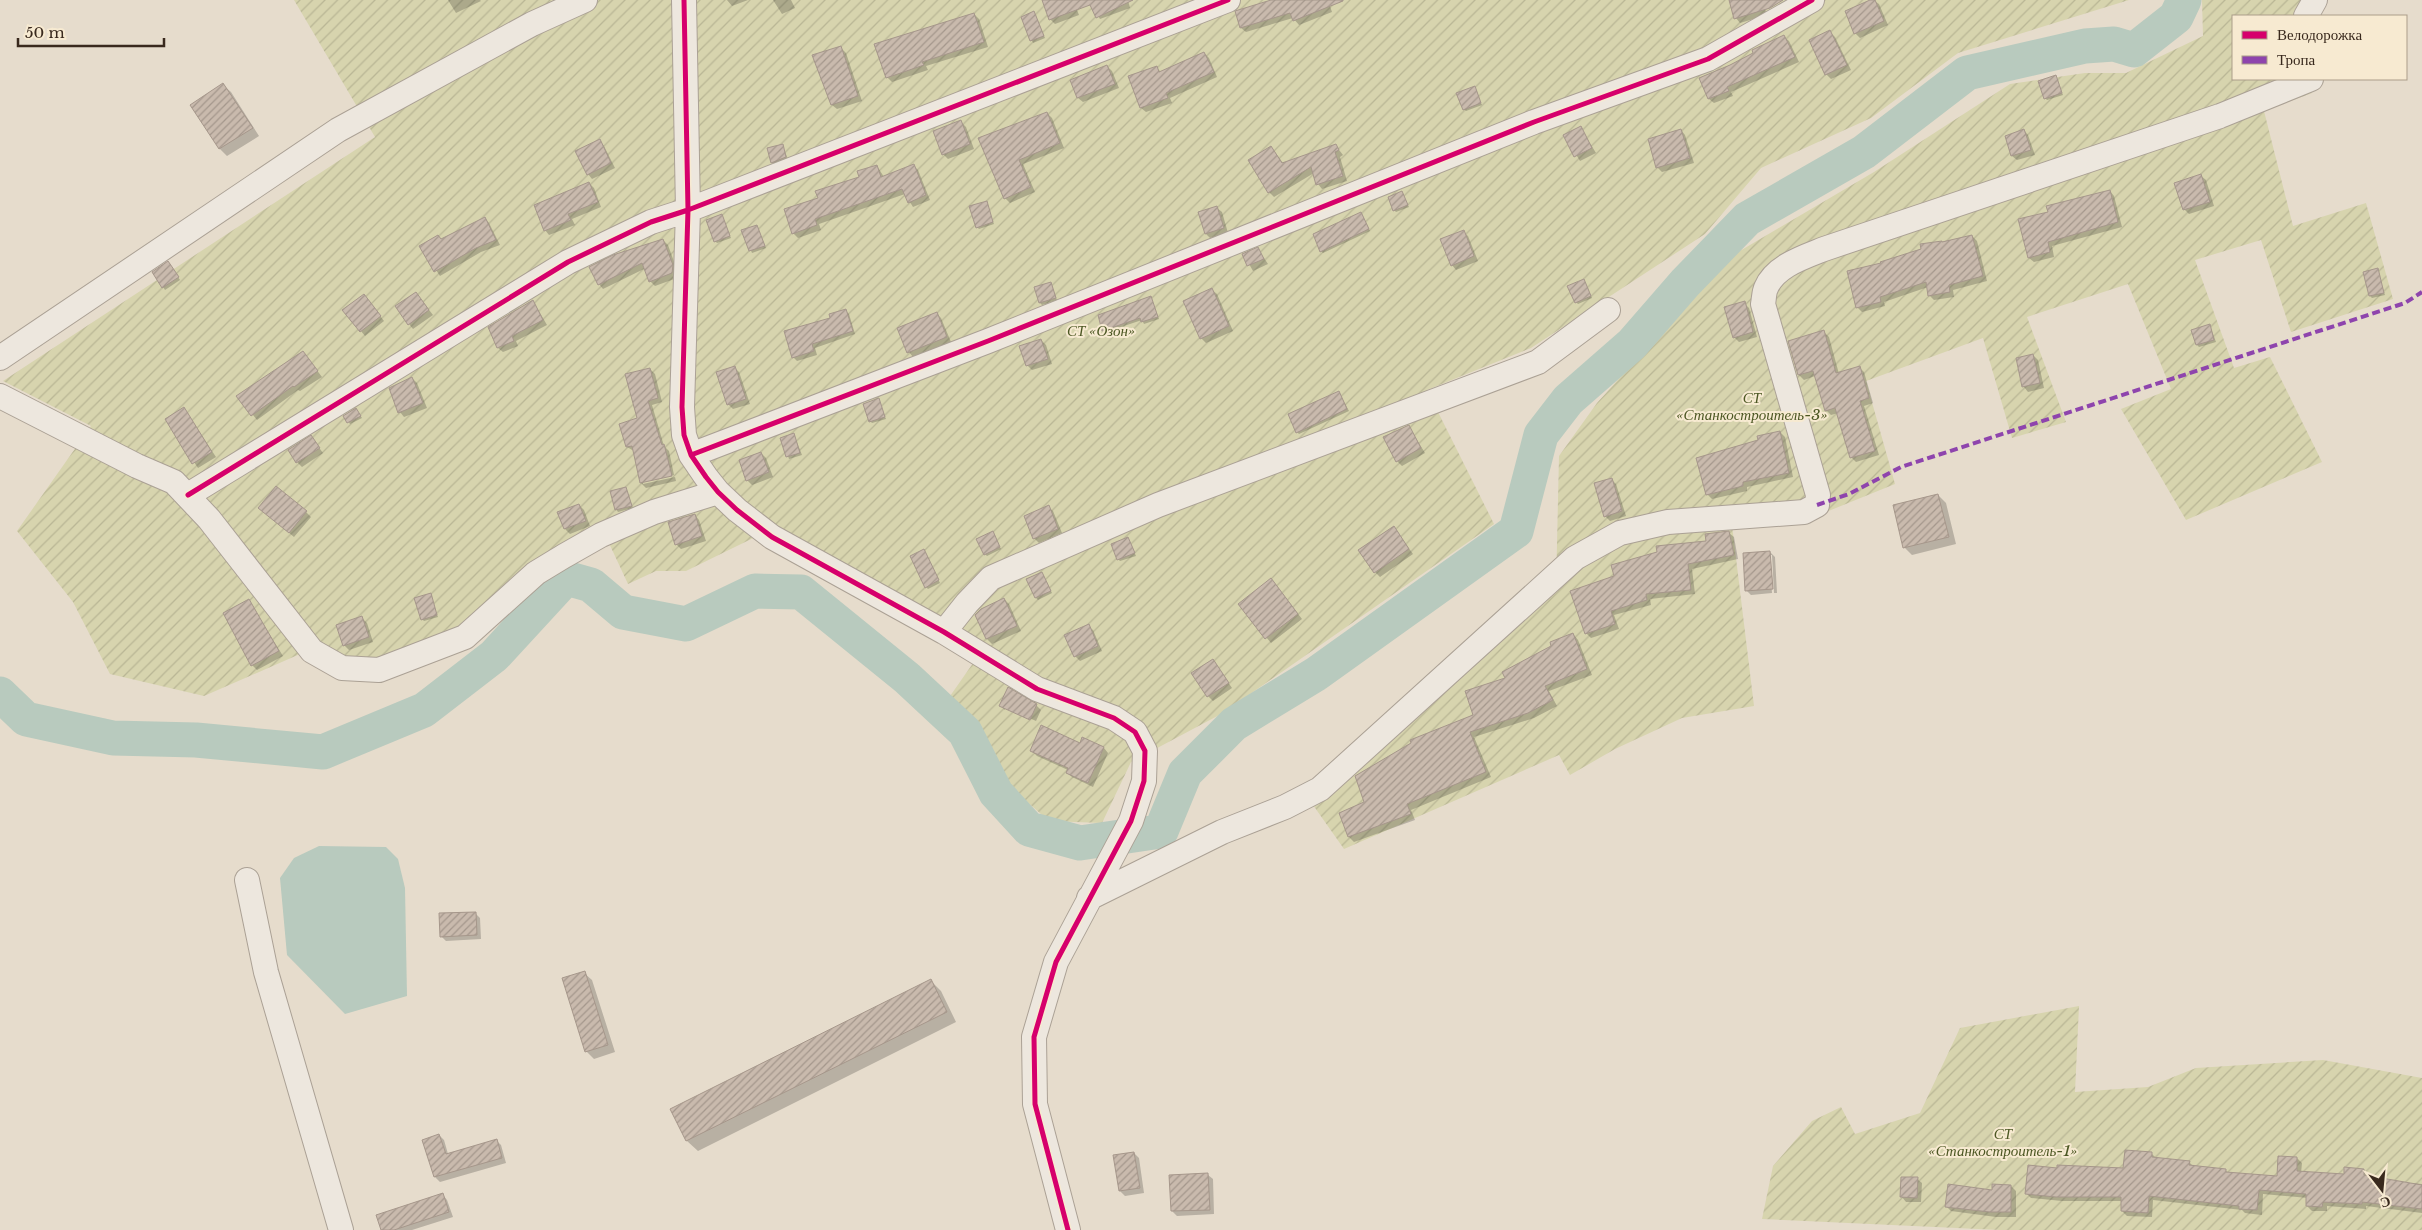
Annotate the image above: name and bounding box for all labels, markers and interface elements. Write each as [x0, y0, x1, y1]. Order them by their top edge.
scale bar [18, 15, 164, 47]
legend [2232, 15, 2407, 80]
text: 50 m [25, 23, 65, 42]
text: Велодорожка [2277, 25, 2362, 44]
text: Тропа [2277, 50, 2316, 69]
park label: СТ «Озон» [1067, 321, 1135, 340]
park label: СТ «Станкостроитель-3» [1676, 388, 1828, 424]
park label: СТ «Станкостроитель-1» [1928, 1124, 2078, 1160]
north arrow [2357, 1165, 2407, 1215]
text: С [2378, 1192, 2393, 1213]

